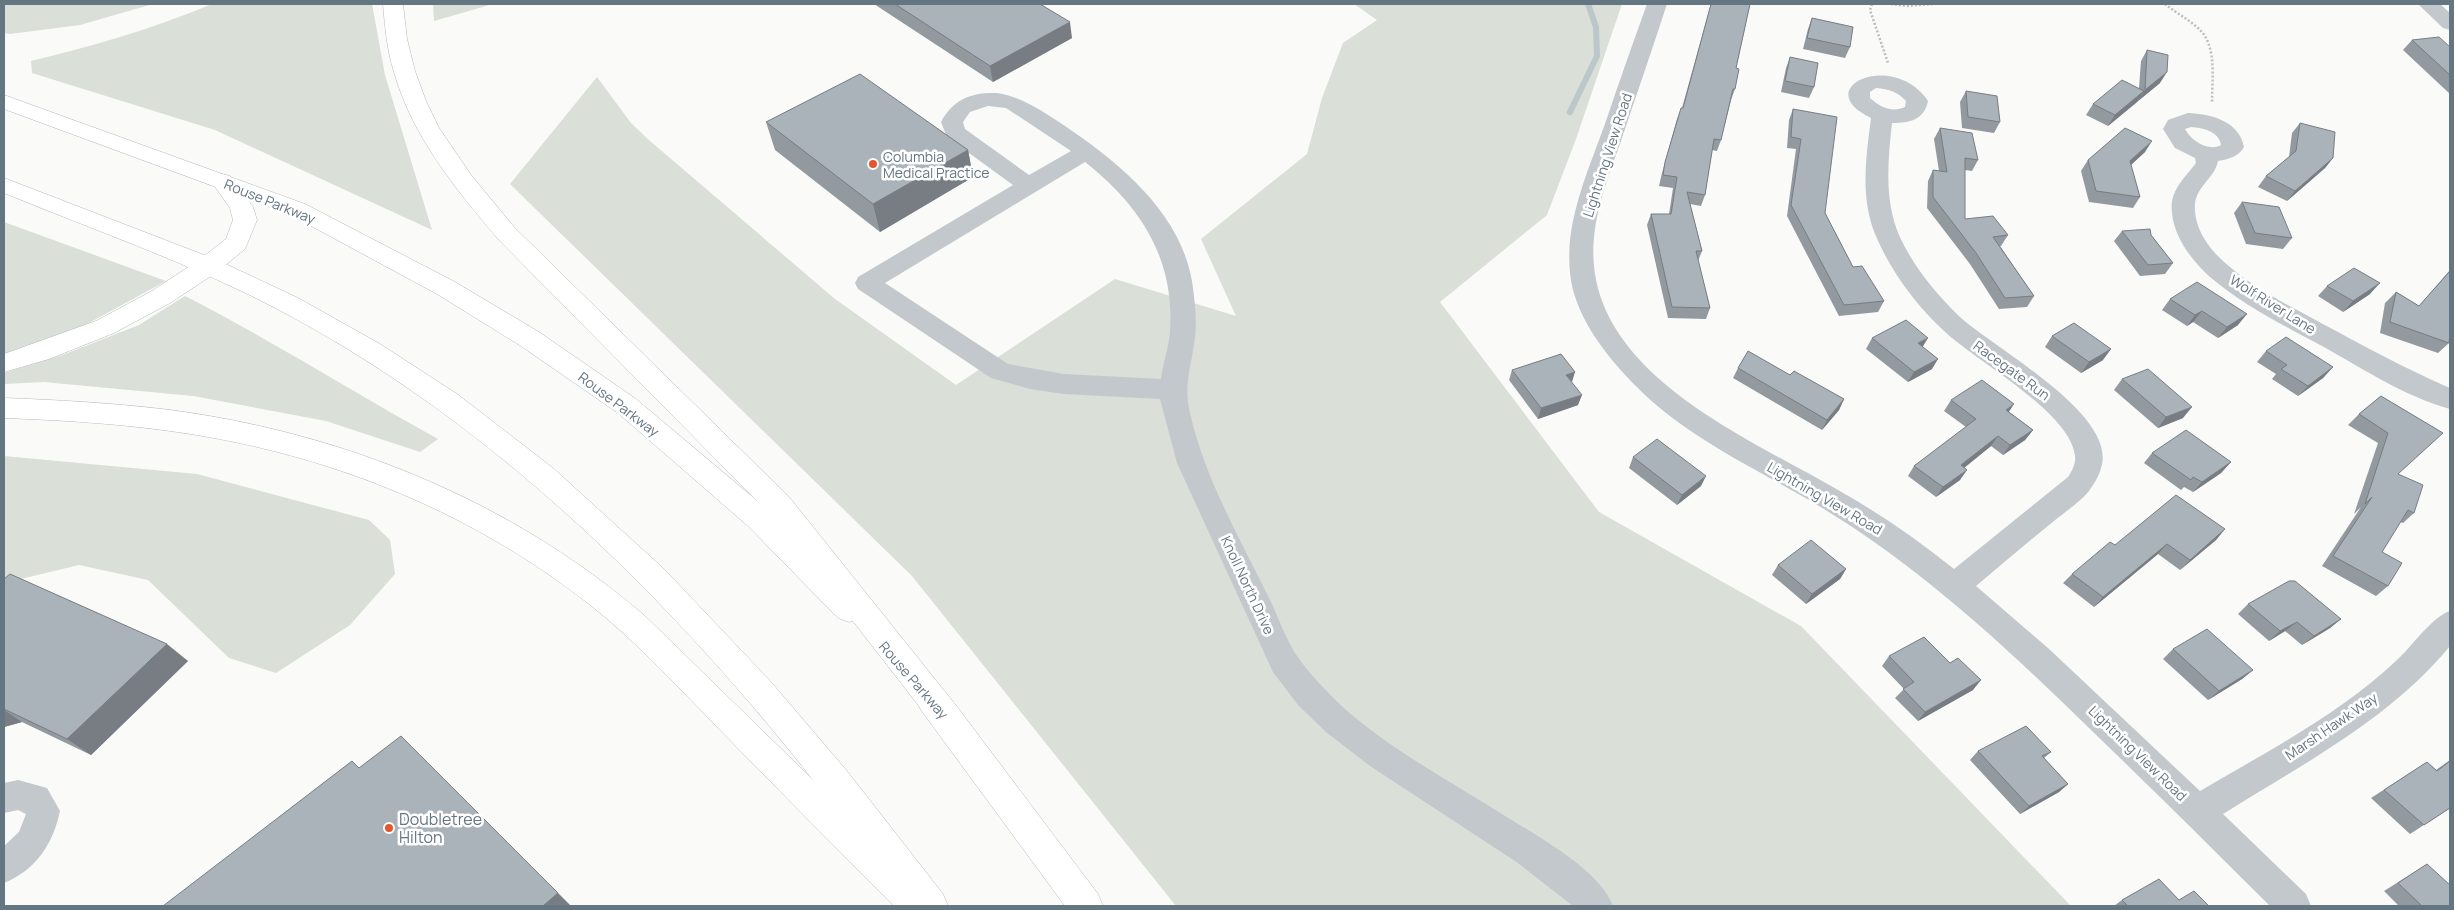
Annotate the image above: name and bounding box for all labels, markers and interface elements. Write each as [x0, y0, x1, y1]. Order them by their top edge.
street label: Lightning View Road [1578, 90, 1636, 220]
place label: Columbia Medical Practice [883, 147, 989, 182]
marker: Columbia Medical Practice [867, 158, 879, 170]
street label: Rouse Parkway [222, 174, 319, 228]
street label: Wolf River Lane [2226, 270, 2320, 338]
street label: Racegate Run [1970, 336, 2054, 404]
street label: Rouse Parkway [575, 367, 664, 441]
street label: Lightning View Road [1764, 457, 1886, 539]
street label: Knoll North Drive [1217, 533, 1279, 637]
street label: Rouse Parkway [875, 637, 953, 723]
street label: Marsh Hawk Way [2281, 688, 2381, 764]
street label: Lightning View Road [2085, 701, 2191, 805]
place label: Doubletree Hilton [399, 808, 482, 848]
marker: Doubletree Hilton [383, 822, 395, 834]

